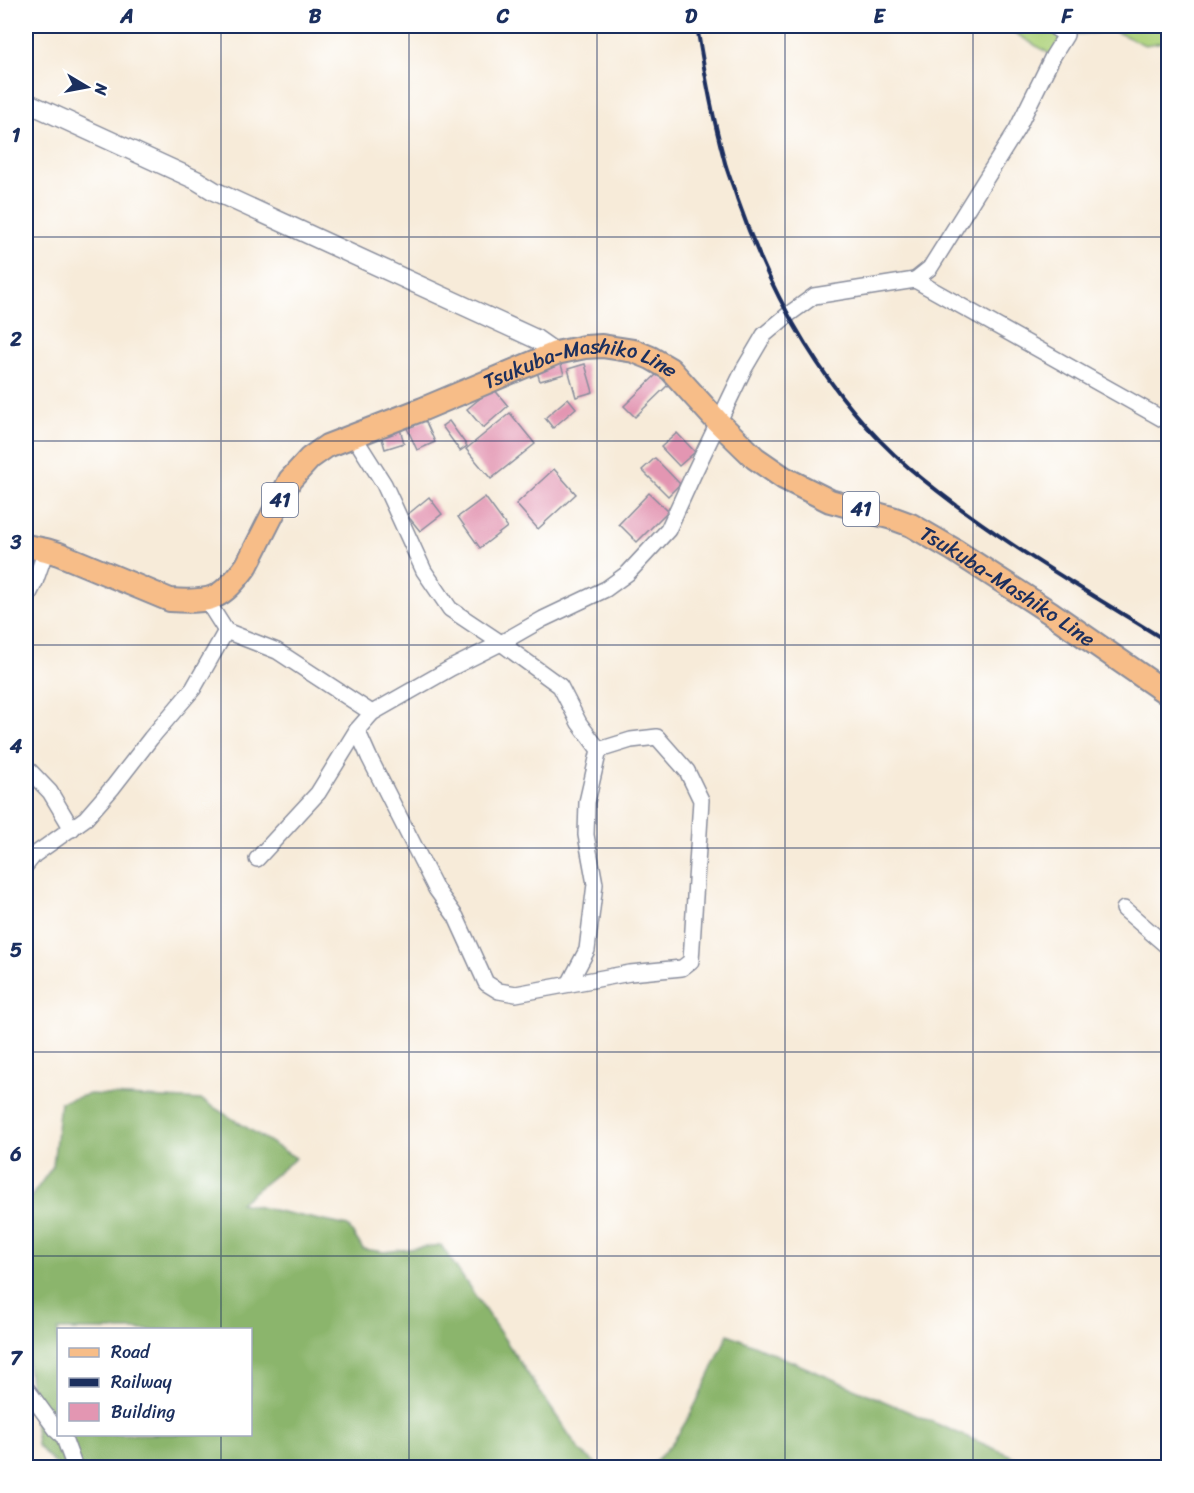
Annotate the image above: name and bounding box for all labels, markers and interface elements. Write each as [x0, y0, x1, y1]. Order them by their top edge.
text: A [119, 0, 134, 34]
text: B [309, 0, 322, 34]
text: C [496, 0, 510, 34]
text: D [685, 0, 698, 34]
text: E [873, 0, 886, 34]
text: F [1061, 0, 1074, 34]
north arrow [57, 57, 117, 117]
text: N [86, 81, 117, 98]
text: 1 [12, 118, 21, 153]
text: 2 [9, 322, 22, 357]
text: Tsukuba-Mashiko Line [477, 327, 689, 401]
street label: Tsukuba-Mashiko Line [475, 368, 679, 400]
road number: 41 [262, 483, 298, 517]
road number: 41 [843, 492, 879, 526]
street label: Tsukuba-Mashiko Line [912, 515, 1104, 658]
text: 3 [10, 525, 22, 560]
text: 4 [9, 729, 23, 764]
text: 5 [10, 933, 22, 968]
text: 6 [9, 1137, 22, 1172]
legend [57, 1328, 252, 1436]
text: Road [111, 1336, 151, 1368]
text: 7 [10, 1341, 23, 1376]
text: Railway [111, 1366, 173, 1398]
text: Building [111, 1396, 175, 1428]

